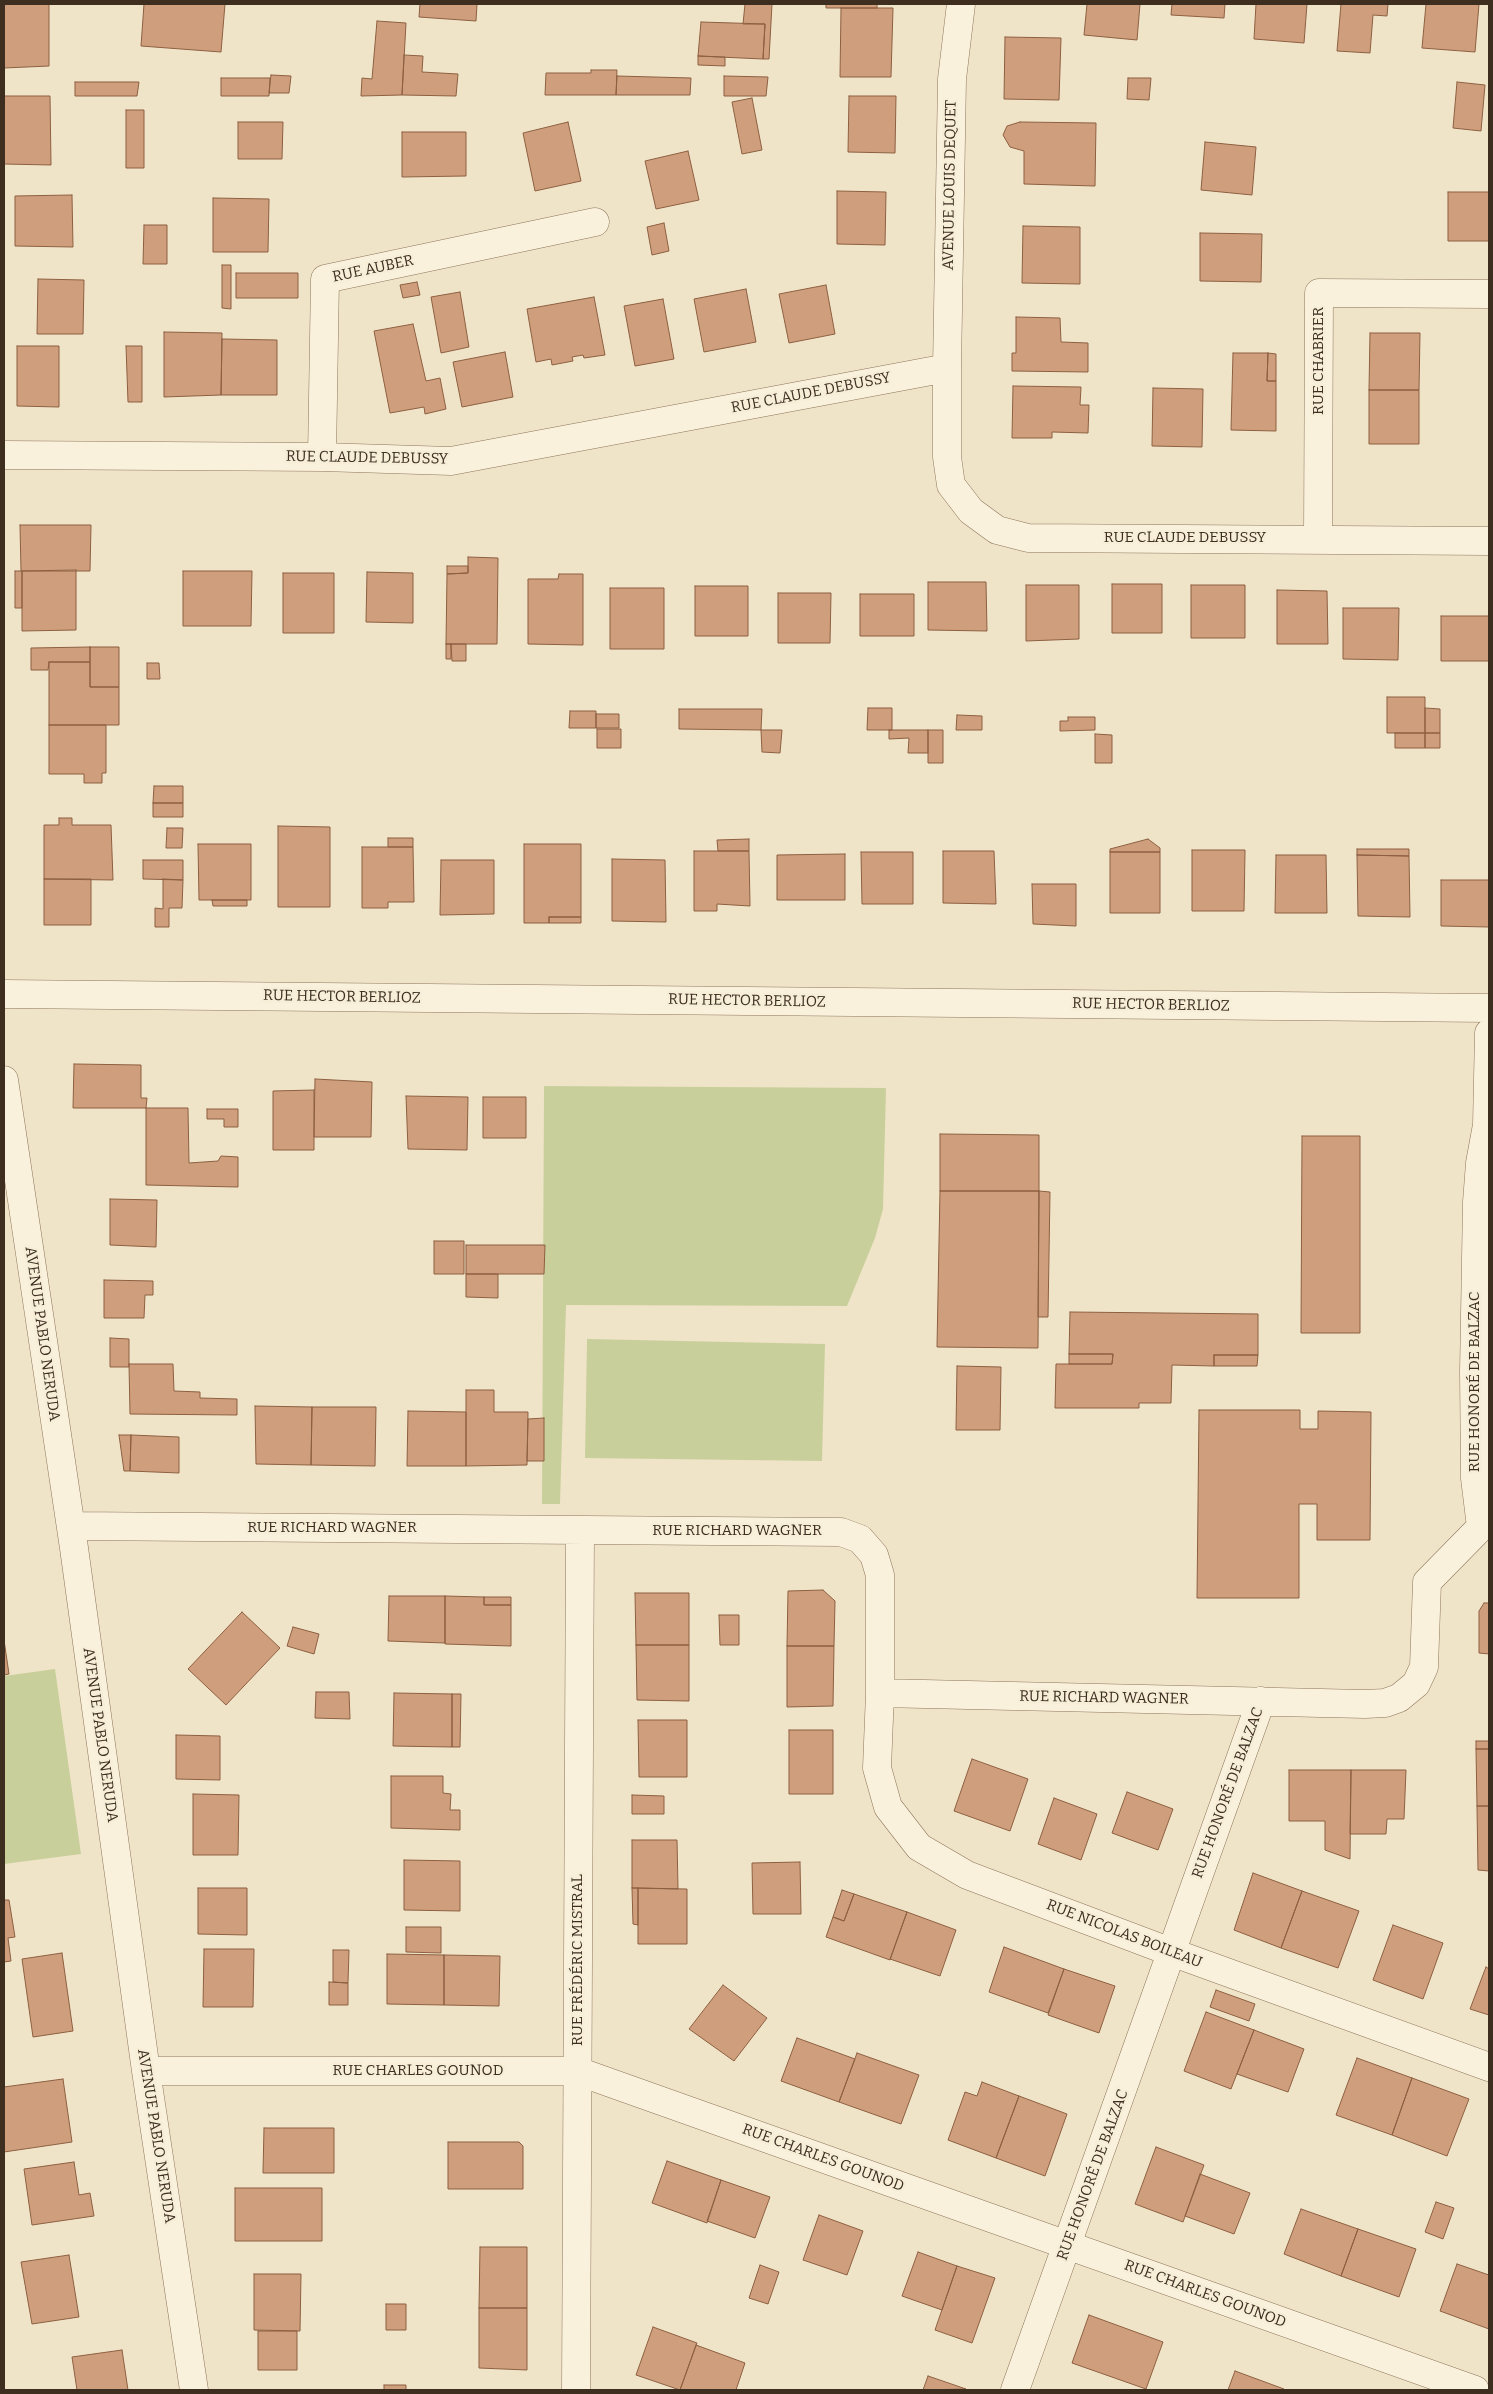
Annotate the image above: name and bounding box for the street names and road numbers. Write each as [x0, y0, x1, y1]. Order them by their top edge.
street label: AVENUE LOUIS DEQUET [940, 100, 960, 270]
street label: RUE AUBER [331, 252, 415, 286]
street label: RUE CHABRIER [1310, 307, 1328, 415]
street label: RUE CLAUDE DEBUSSY [730, 369, 892, 417]
street label: RUE CLAUDE DEBUSSY [286, 448, 448, 468]
street label: RUE CLAUDE DEBUSSY [1104, 529, 1266, 547]
street label: RUE HECTOR BERLIOZ [263, 987, 421, 1007]
street label: RUE HECTOR BERLIOZ [668, 991, 826, 1011]
street label: RUE HECTOR BERLIOZ [1072, 995, 1230, 1015]
street label: AVENUE PABLO NERUDA [21, 1246, 63, 1422]
street label: RUE HONORÉ DE BALZAC [1466, 1292, 1484, 1472]
street label: RUE RICHARD WAGNER [247, 1519, 417, 1537]
street label: RUE RICHARD WAGNER [652, 1522, 822, 1540]
street label: AVENUE PABLO NERUDA [79, 1647, 121, 1823]
street label: RUE RICHARD WAGNER [1019, 1688, 1189, 1708]
street label: RUE HONORÉ DE BALZAC [1189, 1705, 1267, 1881]
street label: RUE FRÉDÉRIC MISTRAL [569, 1874, 587, 2046]
street label: RUE NICOLAS BOILEAU [1044, 1896, 1204, 1972]
street label: AVENUE PABLO NERUDA [133, 2048, 179, 2224]
street label: RUE CHARLES GOUNOD [332, 2062, 504, 2080]
street label: RUE HONORÉ DE BALZAC [1054, 2087, 1132, 2263]
street label: RUE CHARLES GOUNOD [740, 2120, 906, 2196]
street label: RUE CHARLES GOUNOD [1122, 2256, 1288, 2332]

